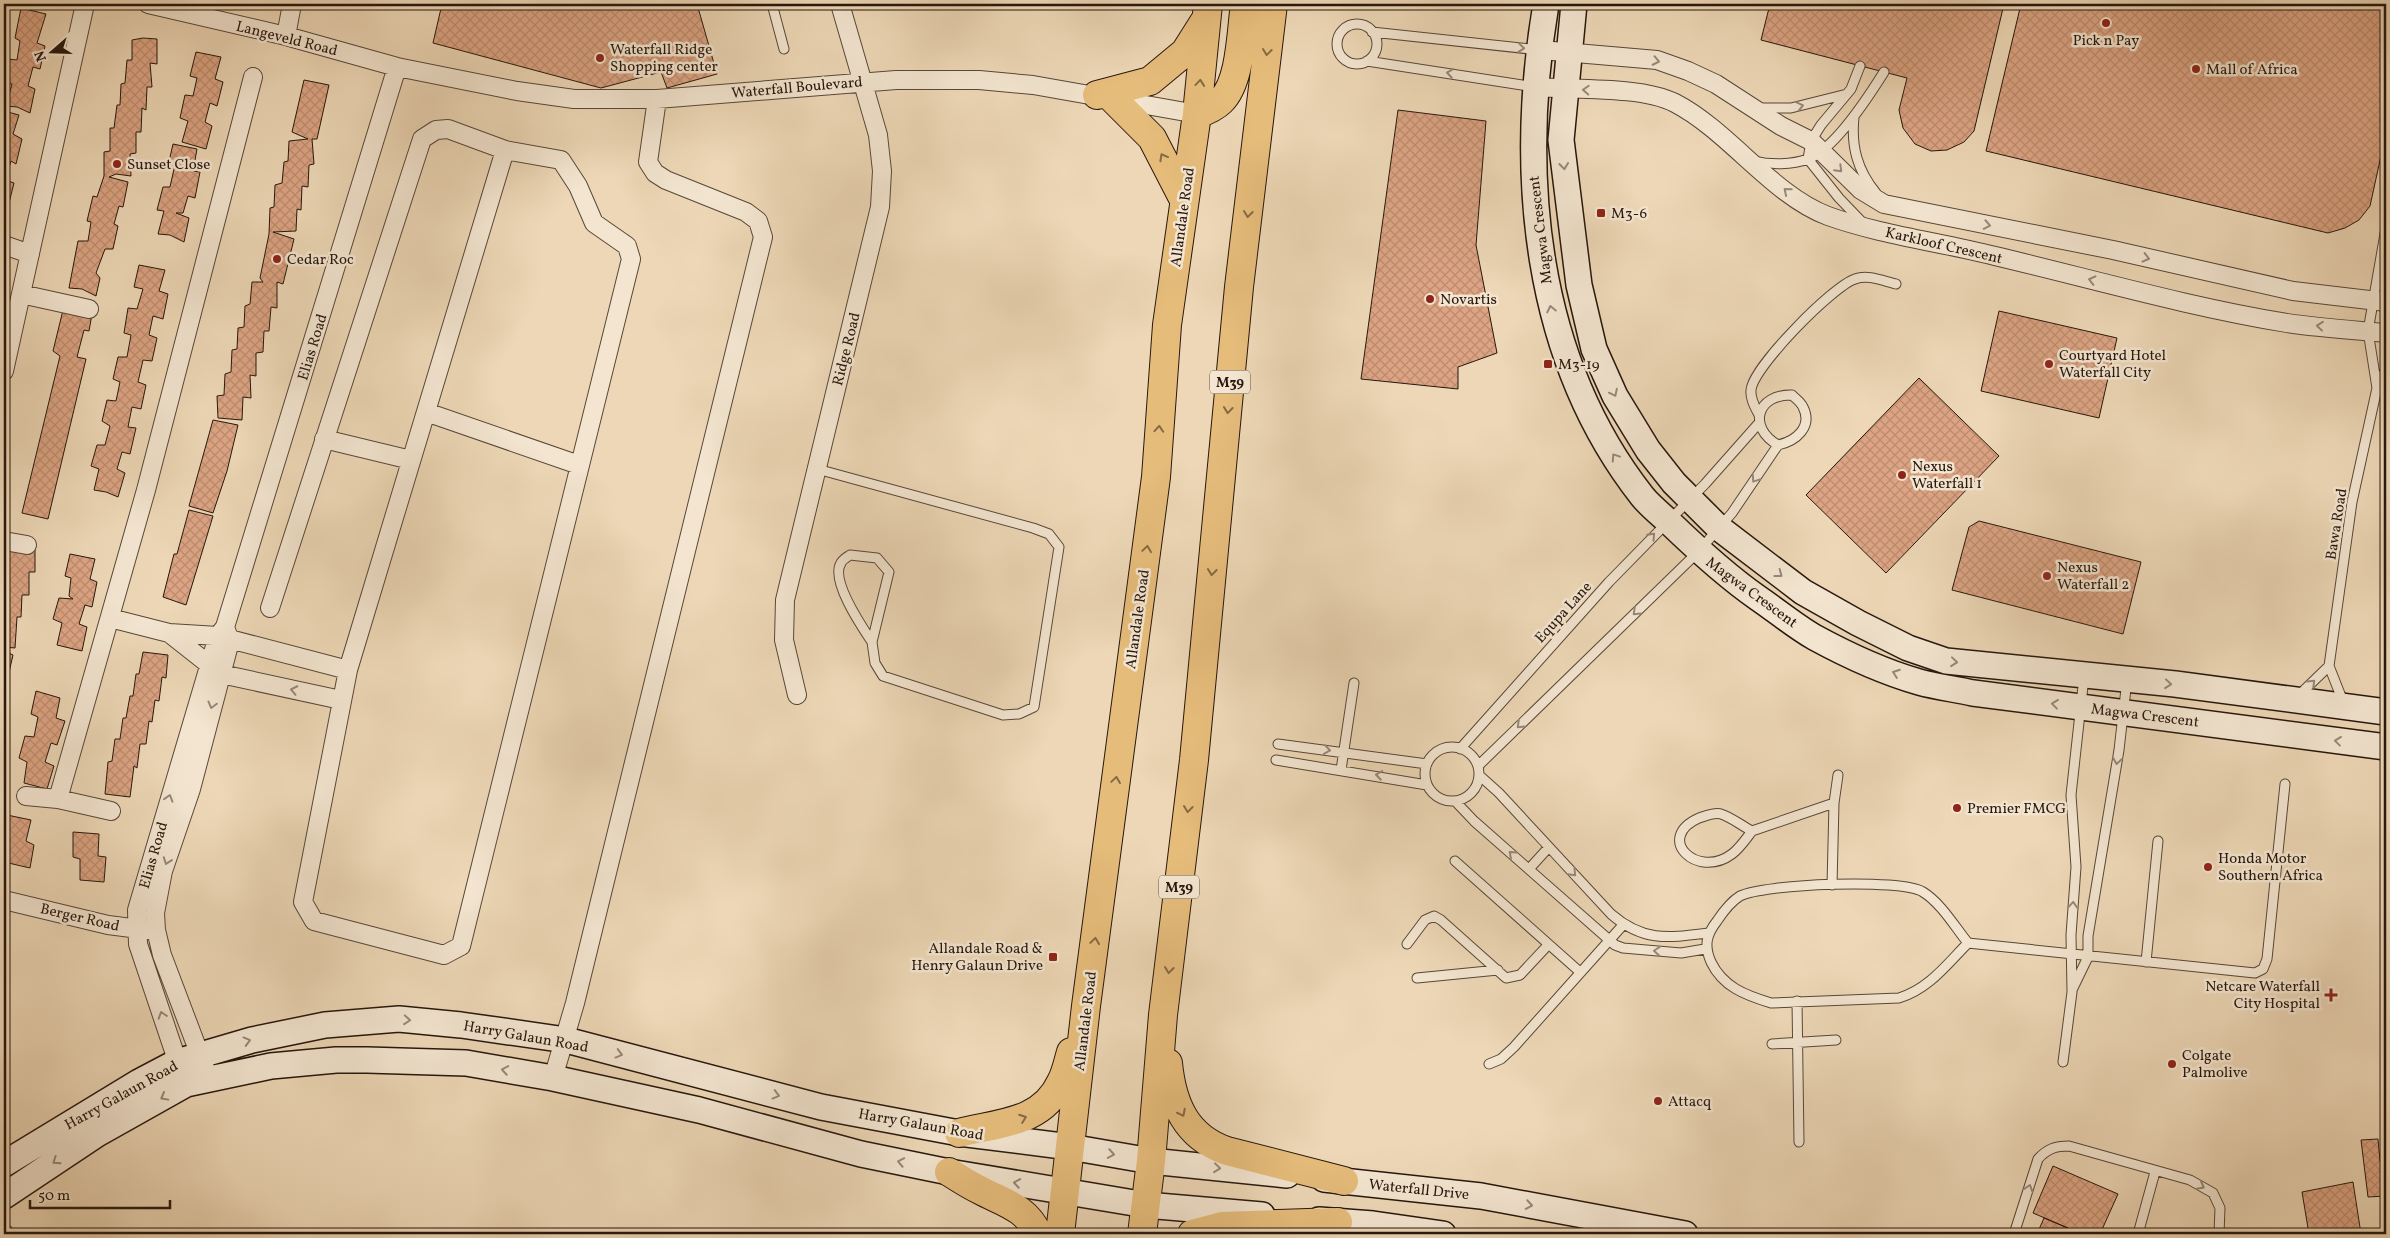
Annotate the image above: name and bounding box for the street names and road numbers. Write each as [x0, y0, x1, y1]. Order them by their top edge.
street label: Langeveld Road [234, 17, 340, 62]
street label: Waterfall Boulevard [731, 72, 864, 105]
street label: Allandale Road [1166, 166, 1201, 268]
street label: Magwa Crescent [1524, 175, 1559, 285]
street label: Karkloof Crescent [1883, 223, 2004, 270]
street label: Ridge Road [828, 310, 867, 388]
street label: Elias Road [293, 311, 334, 383]
road number: M39 [1210, 371, 1250, 394]
street label: Bawa Road [2321, 487, 2354, 562]
street label: Magwa Crescent [1701, 553, 1801, 634]
street label: Allandale Road [1121, 568, 1156, 670]
street label: Equpa Lane [1531, 577, 1598, 649]
street label: Magwa Crescent [2090, 699, 2200, 734]
street label: Elias Road [135, 819, 174, 891]
road number: M39 [1159, 876, 1199, 899]
street label: Berger Road [38, 899, 121, 938]
street label: Allandale Road [1070, 970, 1103, 1072]
street label: Harry Galaun Road [462, 1016, 590, 1059]
street label: Harry Galaun Road [61, 1056, 182, 1136]
street label: Harry Galaun Road [857, 1104, 985, 1147]
street label: Waterfall Drive [1368, 1175, 1470, 1206]

